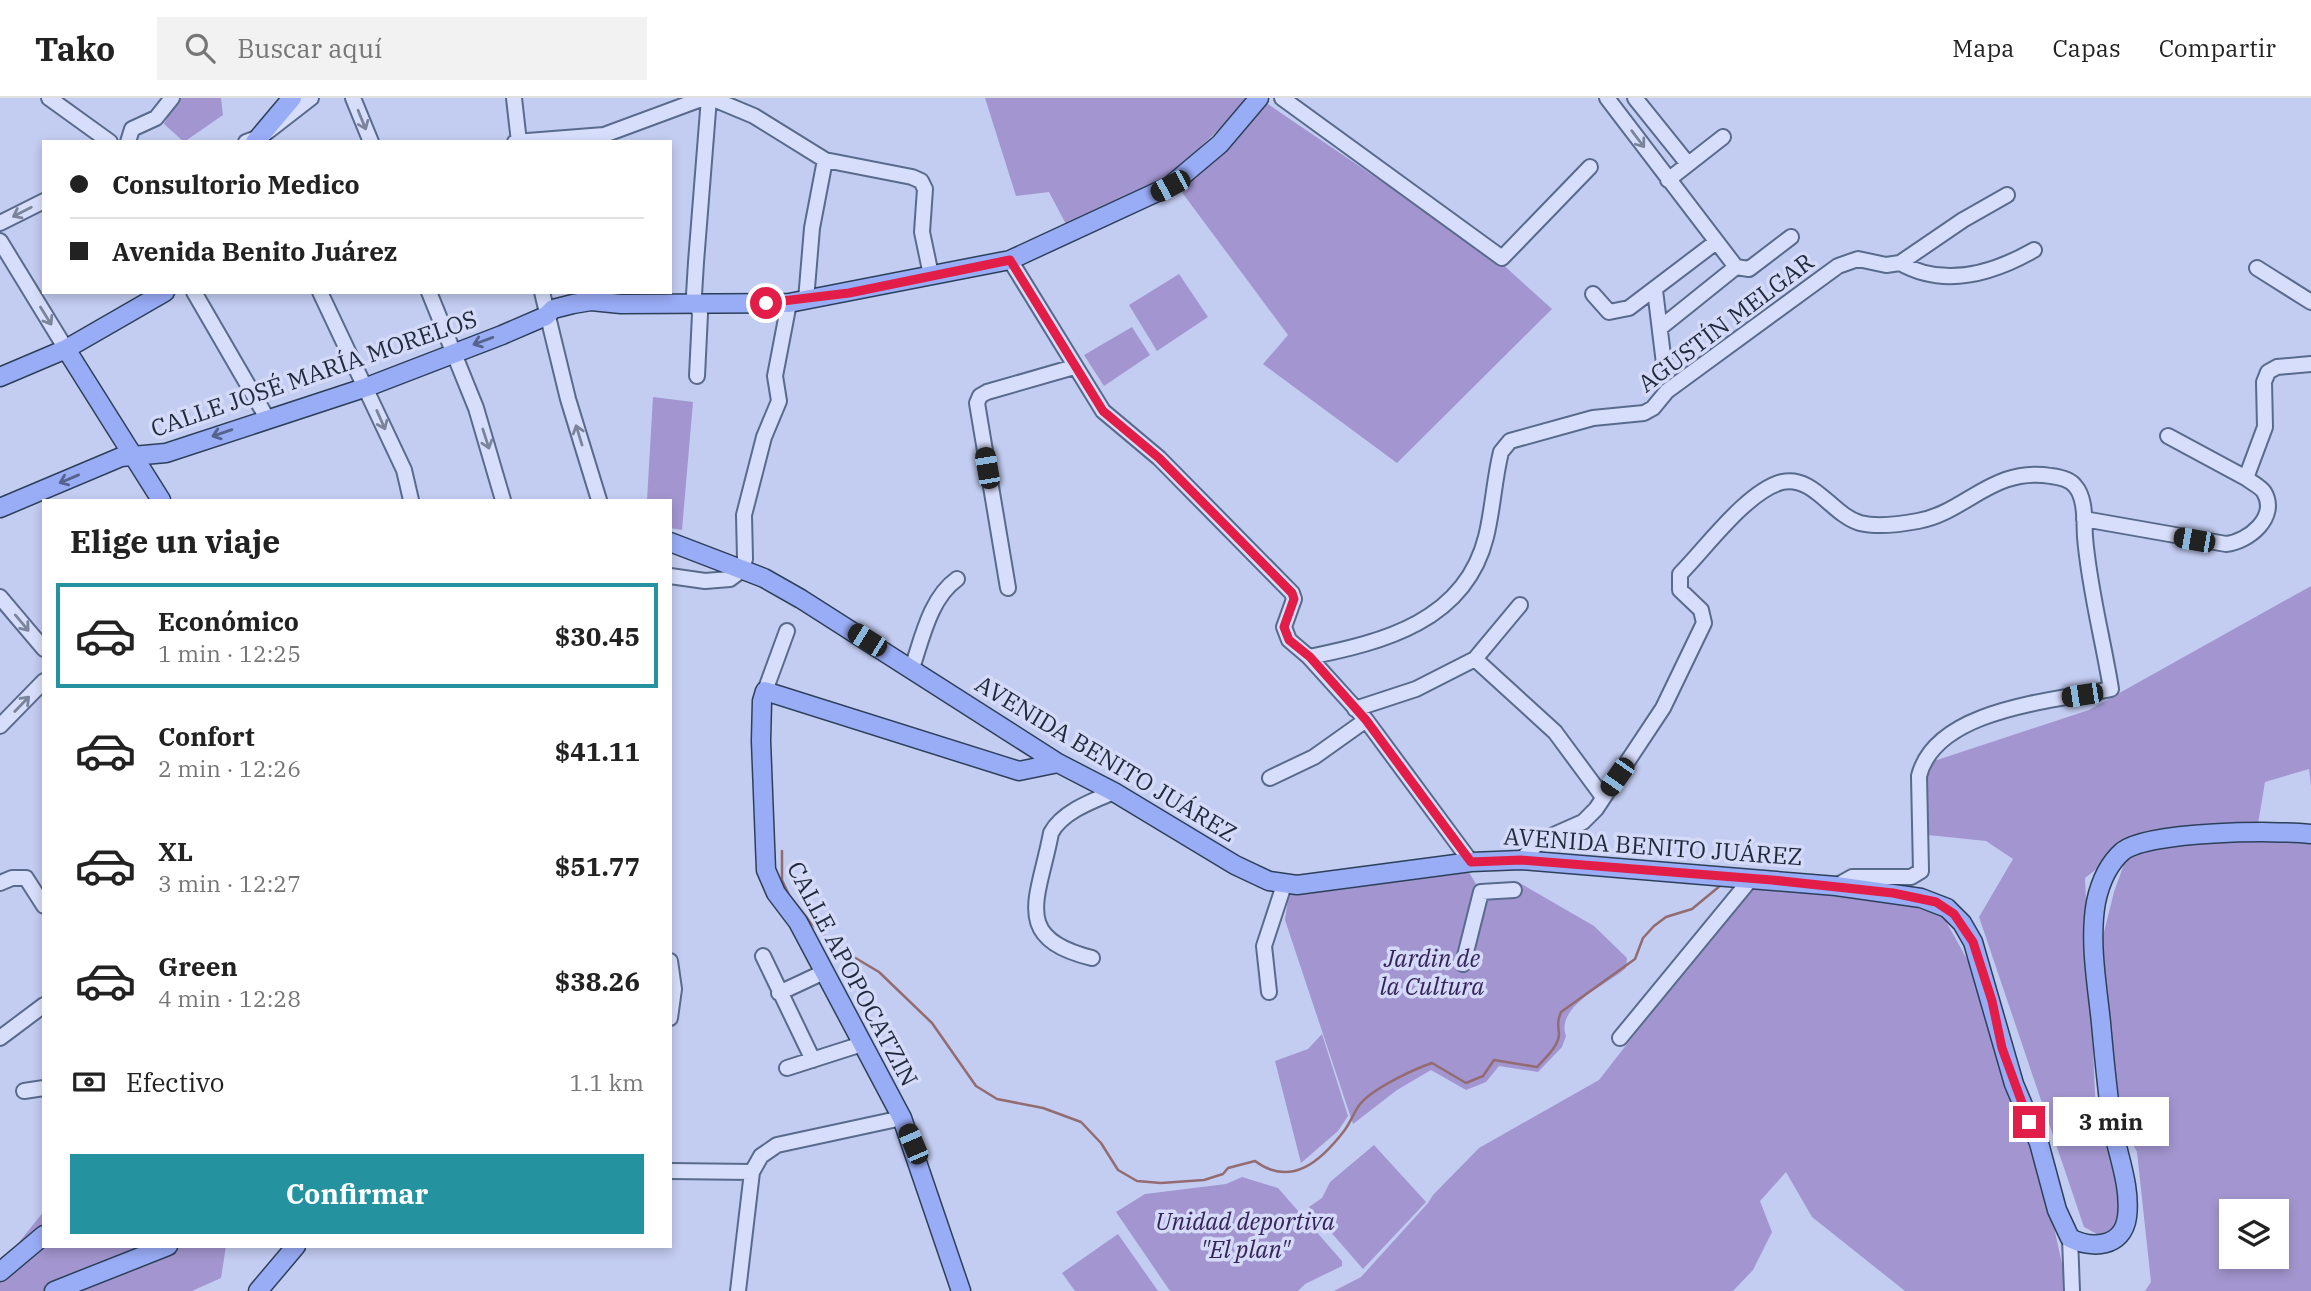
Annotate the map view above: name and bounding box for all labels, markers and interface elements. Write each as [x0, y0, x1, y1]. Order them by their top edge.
search box [157, 17, 647, 80]
text: Tako [35, 27, 115, 70]
icon: search [181, 29, 219, 67]
text: Buscar aquí [237, 31, 382, 65]
text: Mapa [1952, 32, 2014, 64]
text: Capas [2052, 32, 2121, 64]
text: Compartir [2159, 32, 2276, 64]
one-way arrow [356, 109, 369, 130]
one-way arrow [1630, 129, 1645, 148]
text: Consultorio Medico [112, 167, 360, 201]
car [1147, 167, 1194, 205]
one-way arrow [12, 205, 33, 219]
text: Avenida Benito Juárez [112, 234, 397, 268]
street label: AGUSTÍN MELGAR [1631, 245, 1820, 399]
route start [750, 287, 782, 319]
street label: CALLE JOSÉ MARÍA MORELOS [146, 302, 481, 444]
one-way arrow [39, 305, 53, 325]
one-way arrow [472, 336, 494, 349]
one-way arrow [375, 409, 388, 430]
one-way arrow [572, 425, 585, 447]
one-way arrow [212, 428, 234, 441]
one-way arrow [480, 428, 493, 450]
car [974, 445, 1001, 491]
one-way arrow [59, 473, 81, 486]
text: Elige un viaje [70, 520, 280, 562]
car [2172, 526, 2217, 554]
icon: car [74, 604, 137, 667]
text: Económico [158, 604, 299, 638]
one-way arrow [14, 614, 30, 632]
text: $30.45 [555, 619, 640, 653]
car [844, 620, 891, 660]
text: 1 min · 12:25 [158, 638, 301, 668]
street label: AVENIDA BENITO JUÁREZ [970, 667, 1243, 849]
car [2060, 681, 2105, 709]
one-way arrow [13, 695, 30, 712]
icon: car [74, 719, 137, 782]
text: Confort [158, 719, 255, 753]
text: $41.11 [555, 734, 640, 768]
text: 2 min · 12:26 [158, 753, 301, 783]
car [1597, 754, 1638, 800]
street label: AVENIDA BENITO JUÁREZ [1502, 820, 1804, 872]
icon: car [74, 834, 137, 897]
text: XL [158, 834, 193, 868]
text: $51.77 [555, 849, 640, 883]
street label: CALLE APOPOCATZIN [780, 855, 926, 1092]
text: 3 min · 12:27 [158, 868, 301, 898]
park label: Jardin de la Cultura [1380, 942, 1484, 1002]
icon: car [74, 949, 137, 1012]
text: Green [158, 949, 238, 983]
text: $38.26 [555, 964, 640, 998]
text: 4 min · 12:28 [158, 983, 301, 1013]
icon: cash [70, 1063, 108, 1101]
text: Efectivo [126, 1065, 224, 1099]
text: 1.1 km [570, 1067, 644, 1097]
callout: 3 min [2054, 1098, 2169, 1146]
route end [2013, 1106, 2045, 1138]
text: 3 min [2079, 1106, 2143, 1136]
car [896, 1121, 931, 1167]
button: Confirmar [70, 1154, 644, 1234]
map controls [2219, 1199, 2289, 1269]
button: layers [2219, 1199, 2289, 1269]
park label: Unidad deportiva "El plan" [1155, 1205, 1335, 1265]

